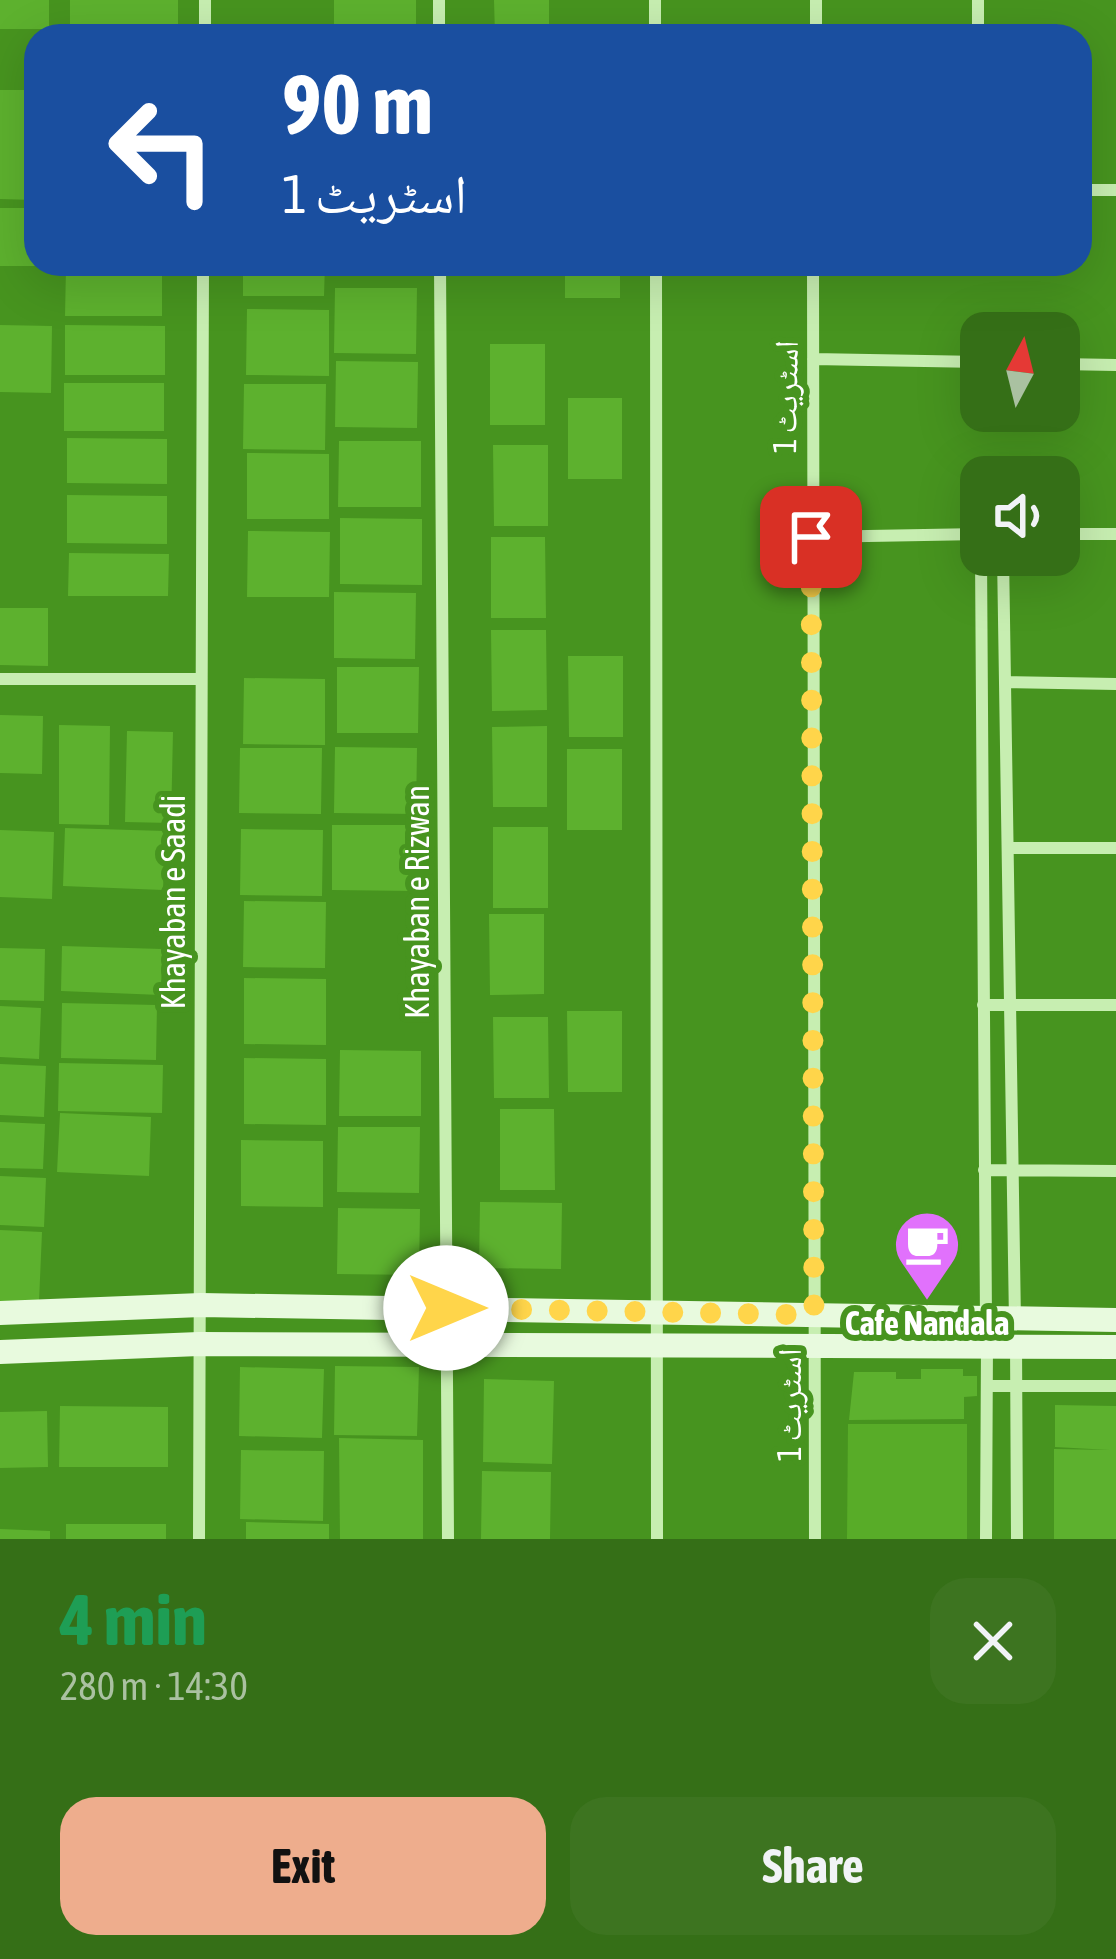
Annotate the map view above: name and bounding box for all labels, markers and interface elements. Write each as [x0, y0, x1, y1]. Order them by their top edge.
text: 90 m [282, 56, 433, 152]
icon: left [84, 72, 240, 228]
text: اسٹریٹ 1 [282, 163, 467, 224]
north arrow [960, 312, 1080, 432]
map controls [960, 312, 1080, 576]
street label: اسٹریٹ 1 [765, 340, 805, 454]
button: sound [960, 456, 1080, 576]
pin [760, 486, 862, 588]
icon: arrive [778, 504, 844, 570]
street label: Khayaban e Rizwan [398, 785, 436, 1019]
street label: Khayaban e Saadi [154, 795, 192, 1009]
cafe icon: Cafe Nandala [892, 1209, 962, 1303]
position arrow [383, 1245, 509, 1371]
place label: Cafe Nandala [845, 1304, 1009, 1342]
street label: اسٹریٹ 1 [770, 1348, 808, 1462]
text: 4 min [60, 1578, 207, 1660]
button: close [930, 1578, 1056, 1704]
text: 280 m · 14:30 [60, 1664, 248, 1708]
button: Exit [60, 1797, 546, 1935]
button: Share [570, 1797, 1056, 1935]

